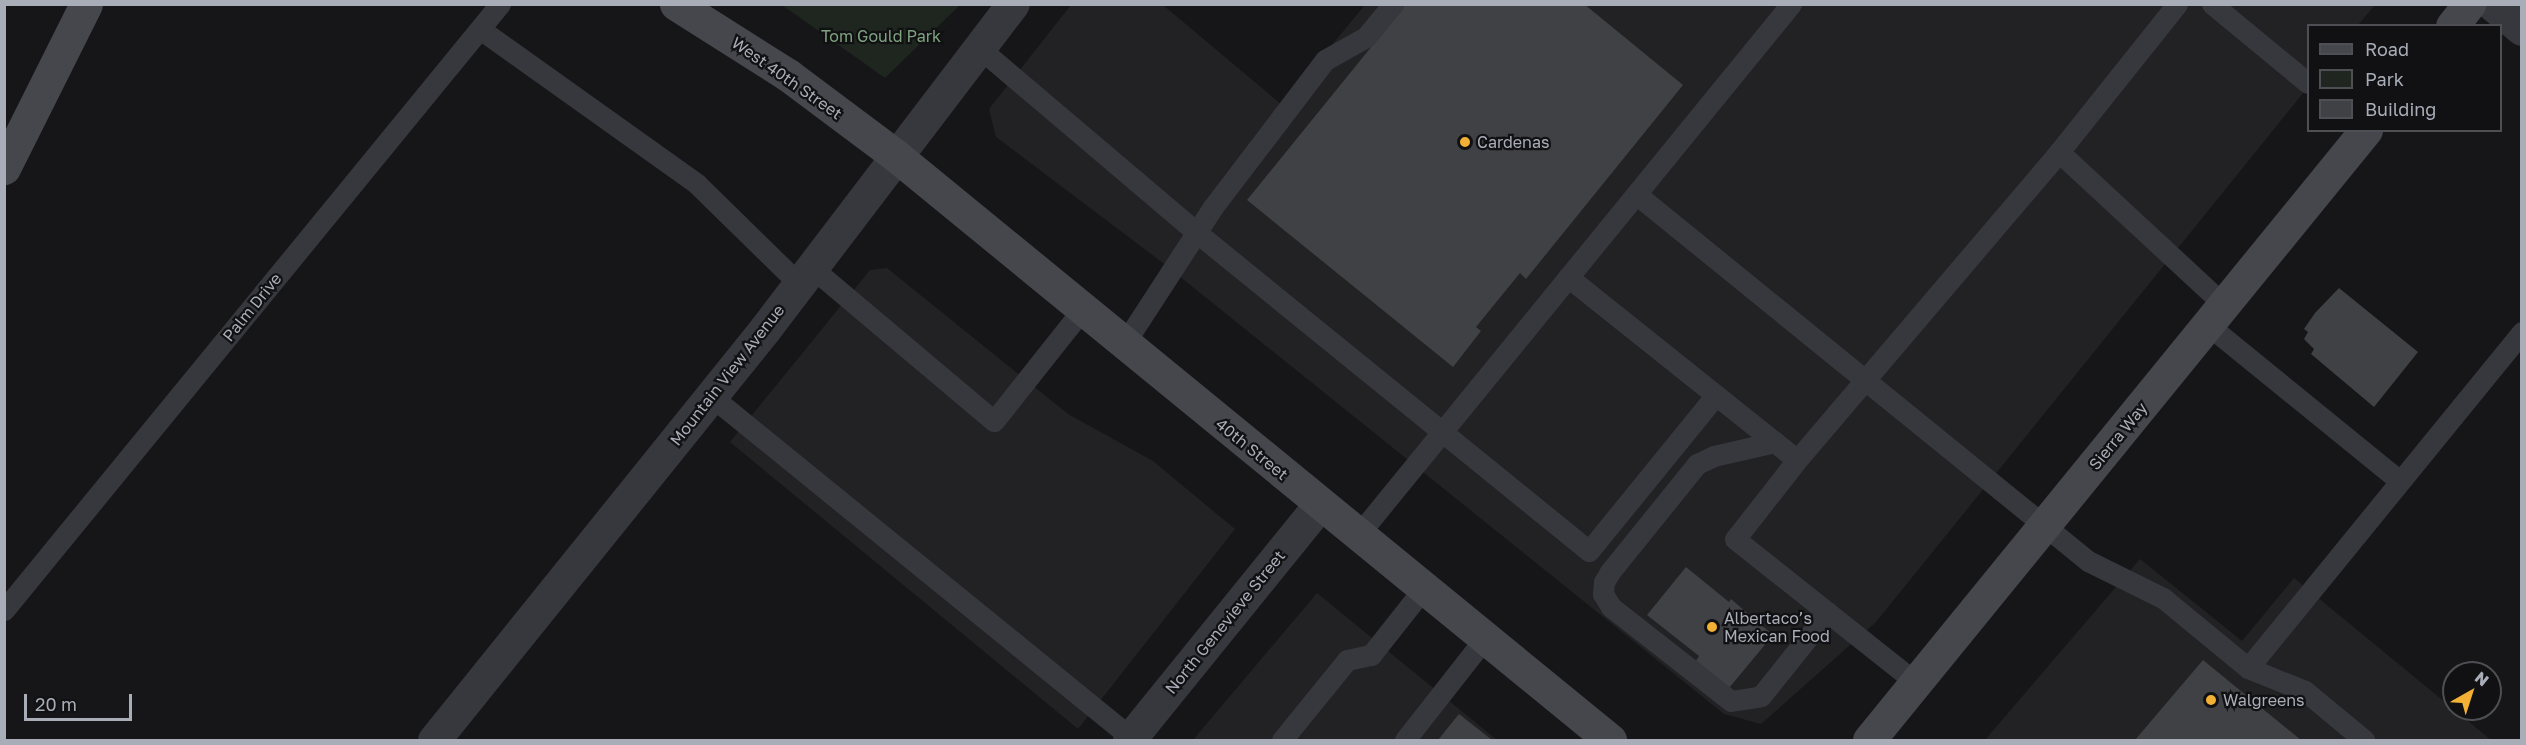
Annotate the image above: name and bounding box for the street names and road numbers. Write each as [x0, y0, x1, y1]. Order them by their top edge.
street label: West 40th Street [728, 33, 846, 123]
street label: Palm Drive [219, 269, 285, 345]
street label: Mountain View Avenue [666, 301, 788, 449]
street label: Sierra Way [2085, 398, 2151, 474]
street label: 40th Street [1212, 414, 1292, 484]
street label: North Genevieve Street [1161, 546, 1289, 698]

